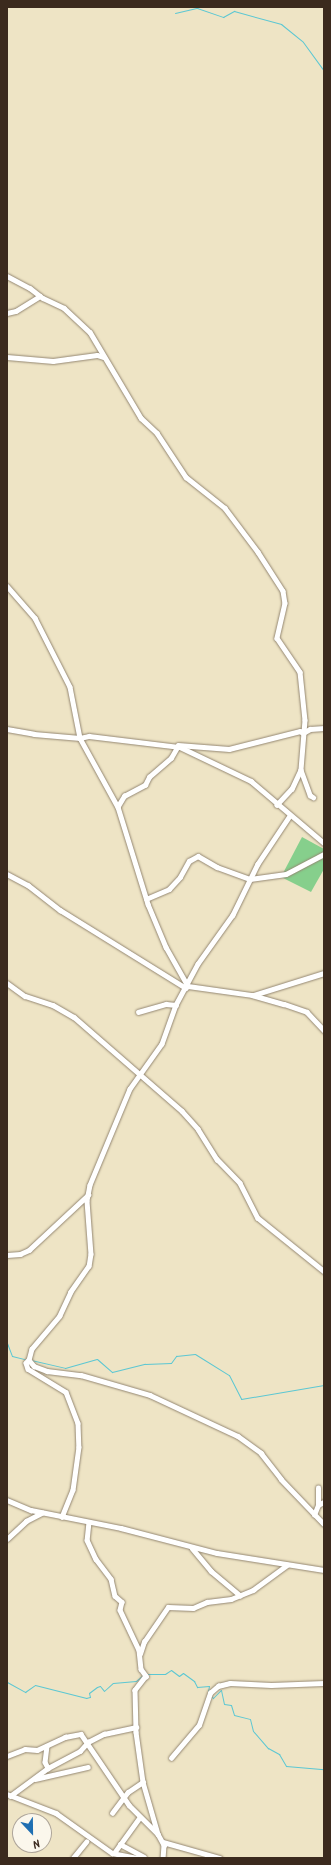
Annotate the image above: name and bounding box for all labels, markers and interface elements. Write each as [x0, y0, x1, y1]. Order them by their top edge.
north arrow [12, 1813, 52, 1853]
text: N [30, 1834, 43, 1853]

